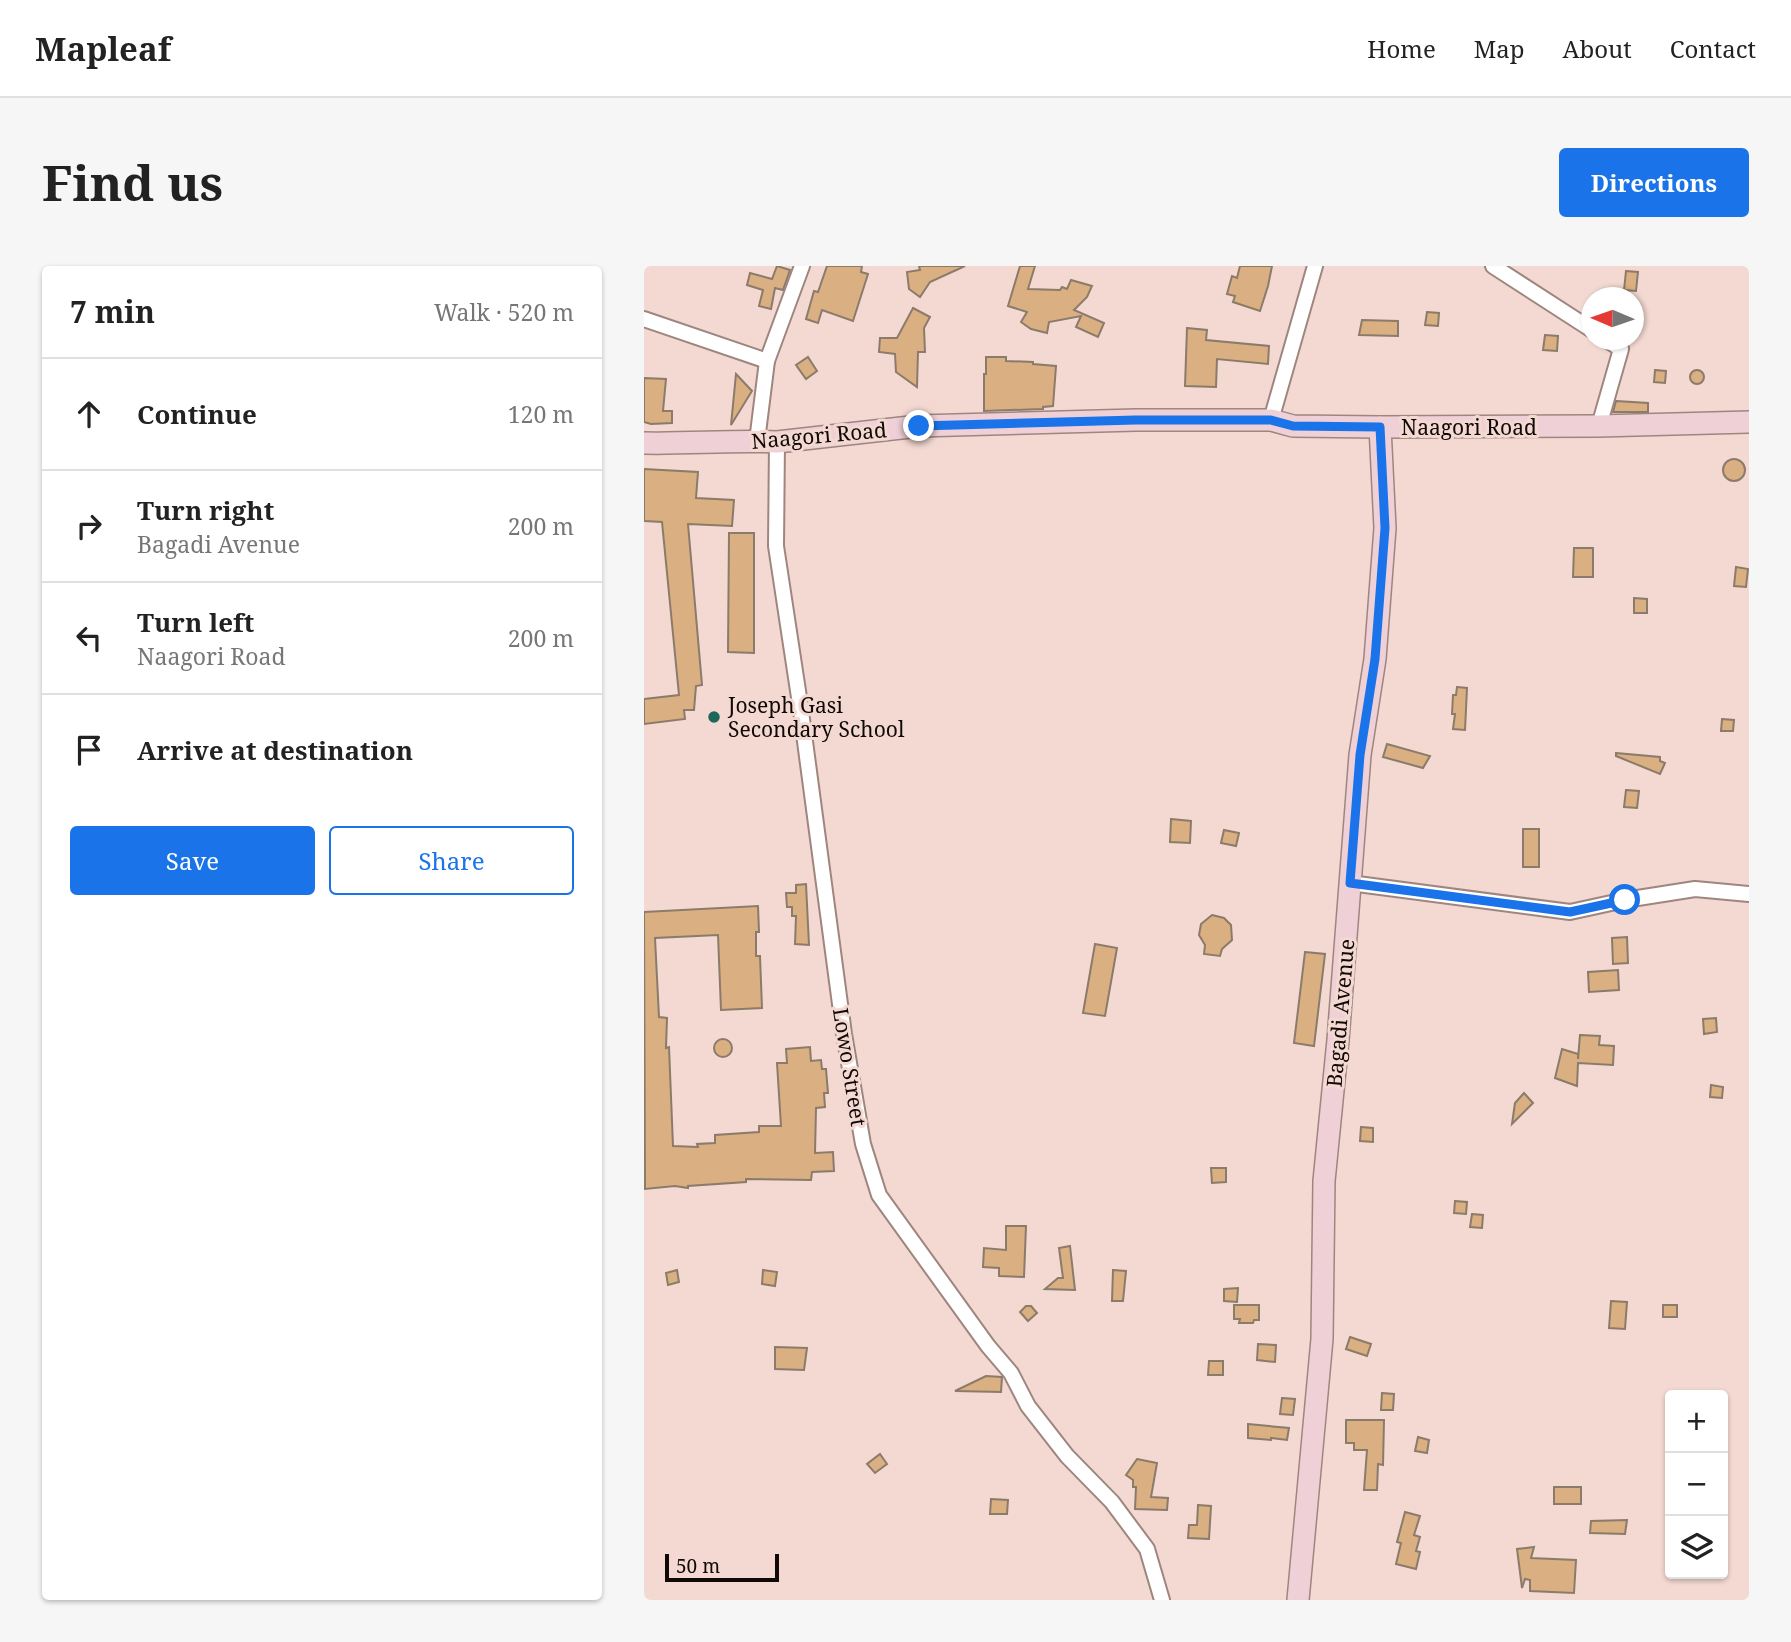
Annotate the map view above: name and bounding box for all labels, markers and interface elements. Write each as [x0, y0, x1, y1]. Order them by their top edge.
text: Mapleaf [35, 26, 171, 71]
text: Home [1367, 32, 1436, 65]
text: Map [1474, 32, 1525, 65]
text: About [1563, 32, 1632, 65]
text: Contact [1670, 32, 1756, 65]
button: Directions [1559, 148, 1749, 217]
text: Find us [42, 149, 223, 215]
north arrow [1581, 287, 1644, 350]
text: 7 min [70, 291, 155, 332]
text: Walk · 520 m [434, 296, 574, 328]
icon: ahead [70, 395, 108, 433]
text: Continue [137, 396, 257, 432]
text: 120 m [508, 398, 574, 430]
route end [903, 410, 934, 441]
street label: Naagori Road [1401, 413, 1537, 441]
street label: Naagori Road [750, 415, 888, 455]
text: Turn right [137, 492, 274, 528]
icon: right [70, 507, 108, 545]
text: 200 m [508, 510, 574, 542]
text: Bagadi Avenue [137, 528, 300, 560]
text: Turn left [137, 604, 254, 640]
icon: left [70, 619, 108, 657]
text: 200 m [508, 622, 574, 654]
text: Naagori Road [137, 640, 286, 672]
place label: Joseph Gasi Secondary School [727, 691, 905, 743]
marker: Joseph Gasi Secondary School [706, 709, 722, 725]
icon: arrive [70, 731, 108, 769]
text: Arrive at destination [137, 732, 413, 768]
button: Save [70, 826, 315, 895]
button: Share [329, 826, 574, 895]
route start [1609, 884, 1640, 915]
street label: Bagadi Avenue [1320, 938, 1360, 1088]
street label: Lowo Street [827, 1006, 873, 1128]
map controls [1665, 1390, 1728, 1579]
button: + [1665, 1390, 1728, 1453]
button: − [1665, 1453, 1728, 1516]
button: layers [1665, 1516, 1728, 1579]
scale bar [665, 1551, 779, 1583]
text: 50 m [676, 1553, 720, 1579]

